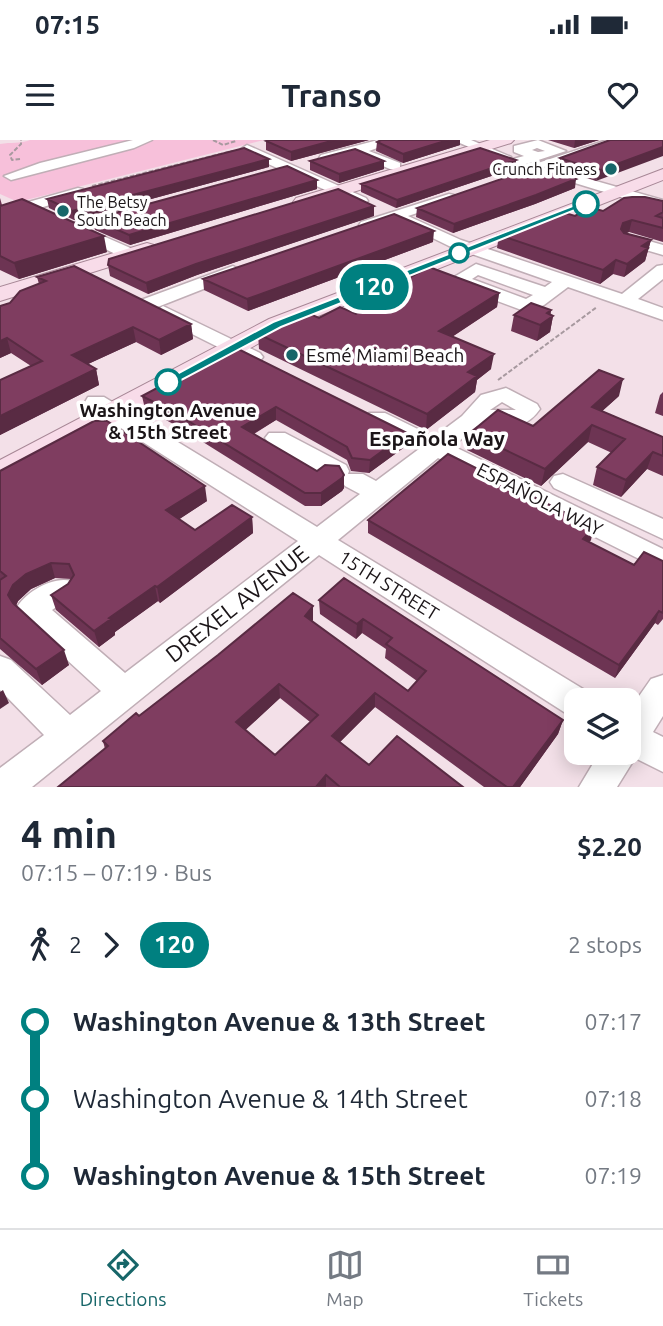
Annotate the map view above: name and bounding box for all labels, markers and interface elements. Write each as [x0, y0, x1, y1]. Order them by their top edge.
text: 07:15 [35, 10, 100, 39]
icon: menu [21, 76, 59, 114]
icon: heart [604, 76, 642, 114]
text: Transo [281, 77, 382, 113]
place label: Crunch Fitness [492, 160, 597, 178]
marker: Crunch Fitness [603, 161, 619, 177]
unlabelled marker [573, 191, 599, 217]
place label: The Betsy South Beach [77, 193, 167, 229]
marker: The Betsy South Beach [55, 203, 71, 219]
unlabelled marker [449, 243, 469, 263]
line badge: 120 [334, 264, 414, 310]
text: 120 [354, 273, 394, 300]
place label: Esmé Miami Beach [306, 344, 464, 366]
marker: Esmé Miami Beach [284, 347, 300, 363]
marker: Washington Avenue & 15th Street [155, 369, 181, 395]
place label: Washington Avenue & 15th Street [79, 399, 257, 443]
district label: Española Way [369, 426, 505, 450]
street label: ESPAÑOLA WAY [473, 458, 607, 540]
street label: DREXEL AVENUE [160, 540, 313, 667]
street label: 15TH STREET [335, 546, 443, 625]
map controls [564, 688, 641, 765]
button: layers [564, 688, 641, 765]
text: 4 min [21, 813, 117, 855]
text: $2.20 [577, 832, 642, 861]
text: 07:15 – 07:19 · Bus [21, 860, 212, 885]
icon: walk [21, 926, 59, 964]
icon: forward [92, 926, 130, 964]
text: 120 [154, 931, 195, 958]
text: 2 [69, 932, 82, 957]
text: 2 stops [568, 932, 642, 957]
text: Washington Avenue & 13th Street [73, 1007, 485, 1036]
text: 07:17 [584, 1009, 642, 1034]
text: Washington Avenue & 14th Street [73, 1084, 468, 1113]
text: 07:18 [584, 1086, 642, 1111]
text: Washington Avenue & 15th Street [73, 1161, 485, 1190]
text: 07:19 [584, 1163, 642, 1188]
tab: Directions [80, 1246, 167, 1310]
tab: Map [326, 1246, 364, 1310]
tab: Tickets [523, 1246, 583, 1310]

